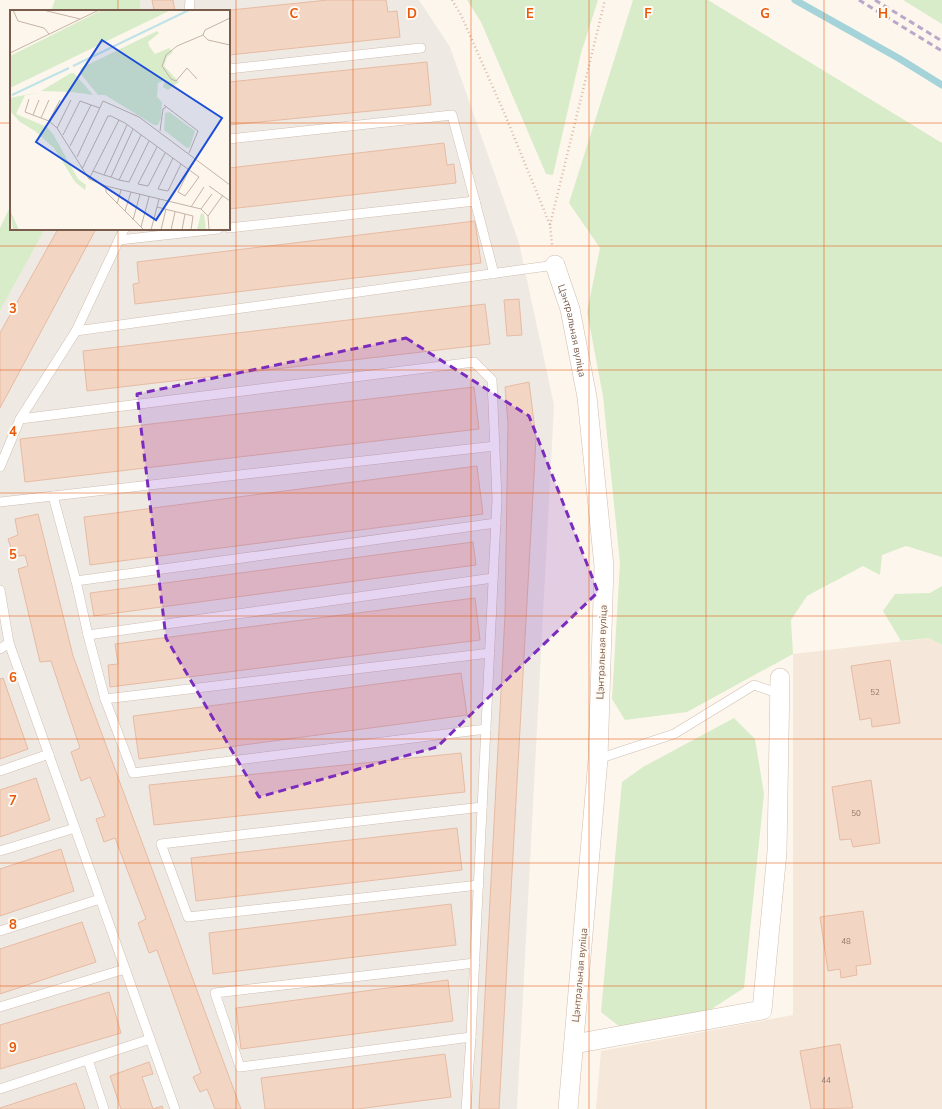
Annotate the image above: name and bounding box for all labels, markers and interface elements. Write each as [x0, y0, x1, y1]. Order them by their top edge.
text: C [290, 5, 299, 23]
text: D [407, 5, 417, 23]
text: E [526, 5, 534, 23]
text: F [644, 5, 652, 23]
text: G [760, 5, 770, 23]
text: H [878, 5, 888, 23]
inset map [10, 10, 230, 230]
street label: Цэнтральная вуліца [554, 283, 589, 378]
text: 3 [9, 300, 17, 318]
text: 4 [9, 423, 17, 441]
text: 5 [9, 546, 17, 564]
street label: Цэнтральная вуліца [593, 604, 611, 700]
text: 6 [9, 669, 17, 687]
house number: 52 [870, 687, 880, 698]
text: 7 [9, 792, 17, 810]
house number: 50 [851, 808, 861, 819]
text: 8 [9, 916, 17, 934]
street label: Цэнтральная вуліца [569, 927, 591, 1023]
house number: 48 [841, 936, 851, 947]
text: 9 [9, 1039, 17, 1057]
house number: 44 [821, 1075, 831, 1086]

